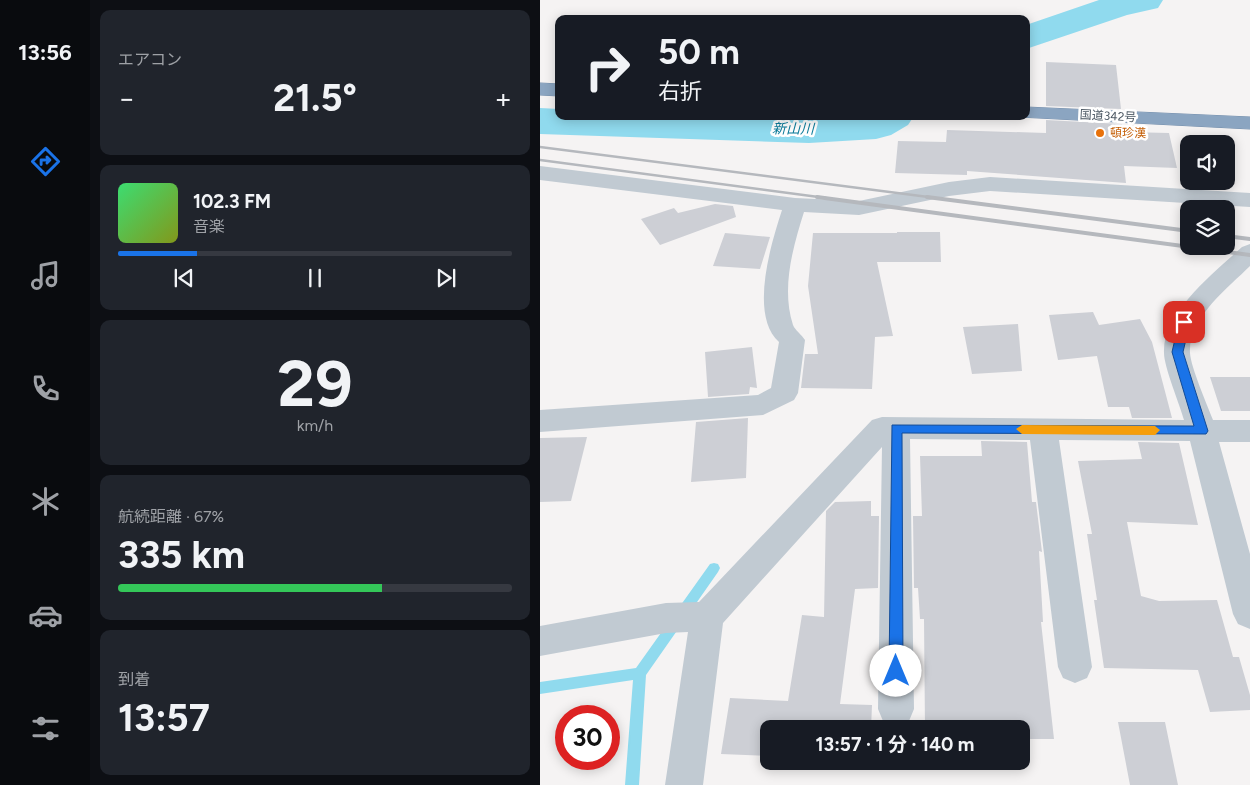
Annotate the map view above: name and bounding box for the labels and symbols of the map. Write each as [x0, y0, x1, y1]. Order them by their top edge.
street label: 国道342号 [1079, 108, 1137, 124]
water label: 新山川 [772, 120, 816, 138]
place label: 頓珍漢 [1110, 126, 1146, 140]
marker: 頓珍漢 [1094, 127, 1106, 139]
pin [1163, 301, 1205, 343]
position arrow [869, 644, 921, 696]
speed limit sign: 30 [555, 705, 620, 770]

